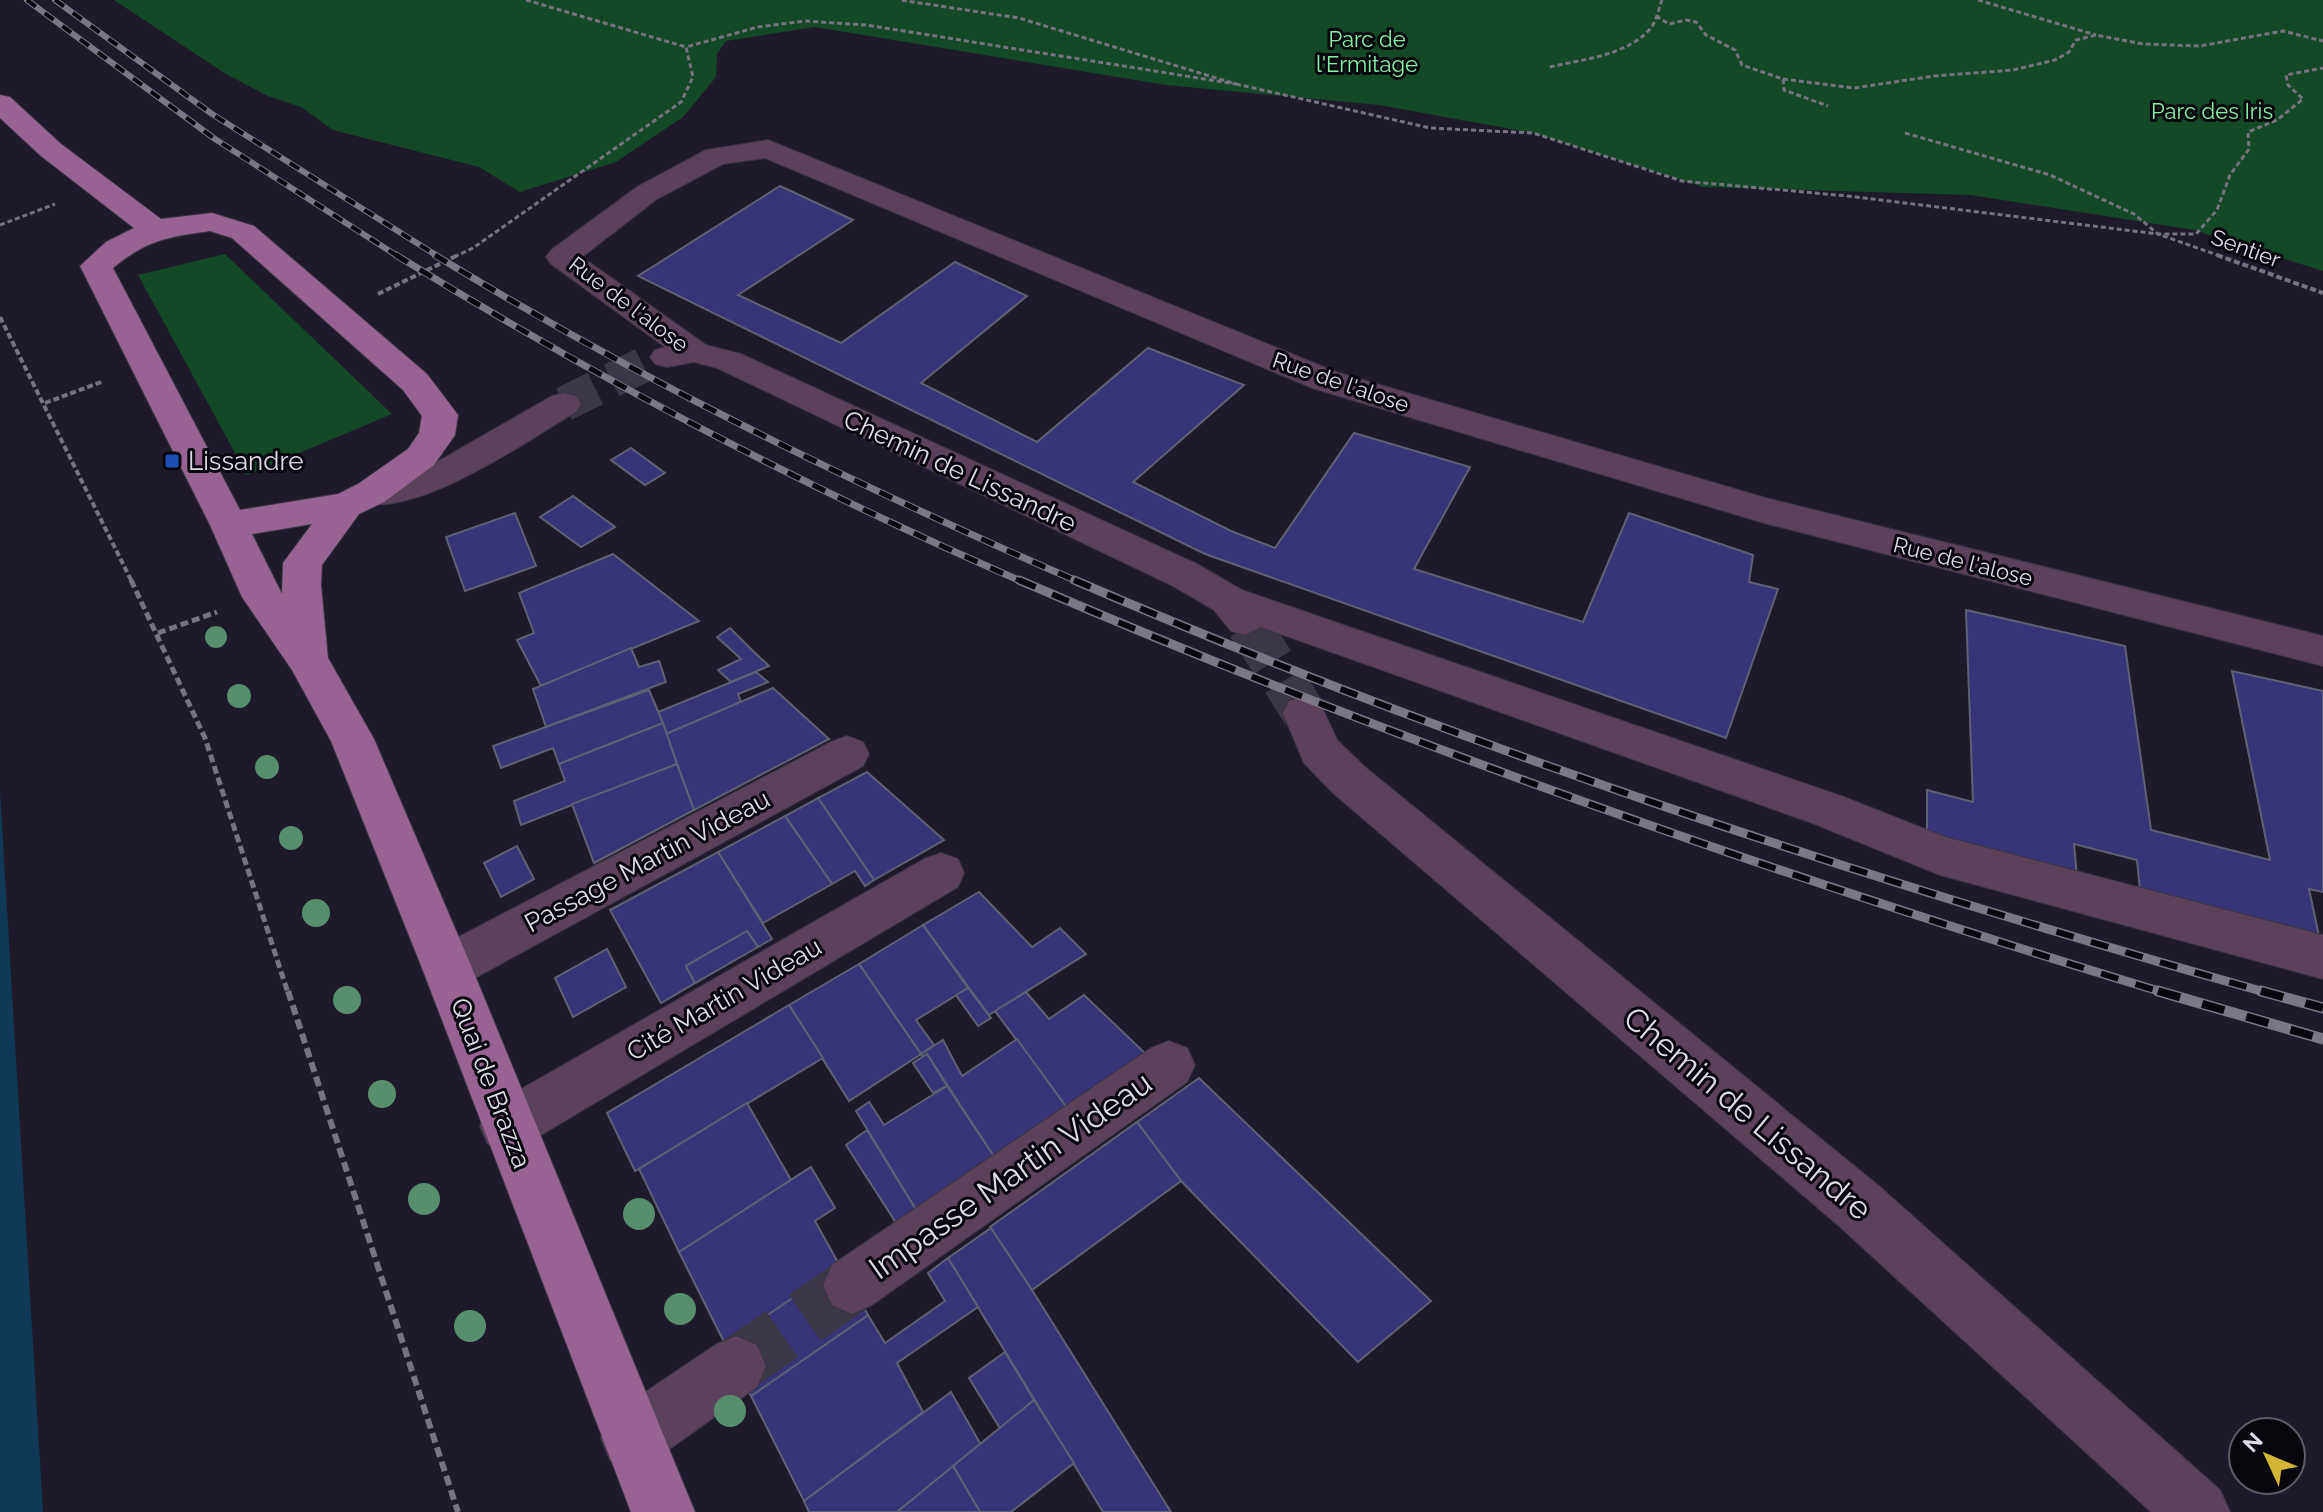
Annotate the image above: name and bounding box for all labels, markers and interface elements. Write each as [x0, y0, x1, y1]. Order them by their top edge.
park label: Parc de l'Ermitage [1316, 26, 1418, 77]
park label: Parc des Iris [2151, 98, 2273, 124]
street label: Sentier [2208, 224, 2284, 273]
street label: Rue de l'alose [564, 251, 694, 357]
street label: Rue de l'alose [1269, 347, 1413, 418]
street label: Chemin de Lissandre [839, 404, 1081, 538]
place label: Lissandre [188, 446, 303, 476]
marker: Lissandre [163, 452, 181, 470]
street label: Rue de l'alose [1891, 531, 2035, 591]
street label: Passage Martin Videau [519, 784, 775, 938]
street label: Cité Martin Videau [621, 931, 827, 1067]
street label: Quai de Brazza [445, 994, 537, 1172]
street label: Chemin de Lissandre [1617, 999, 1879, 1227]
street label: Impasse Martin Videau [862, 1063, 1158, 1287]
north arrow [2227, 1416, 2307, 1496]
text: N [2237, 1427, 2268, 1457]

